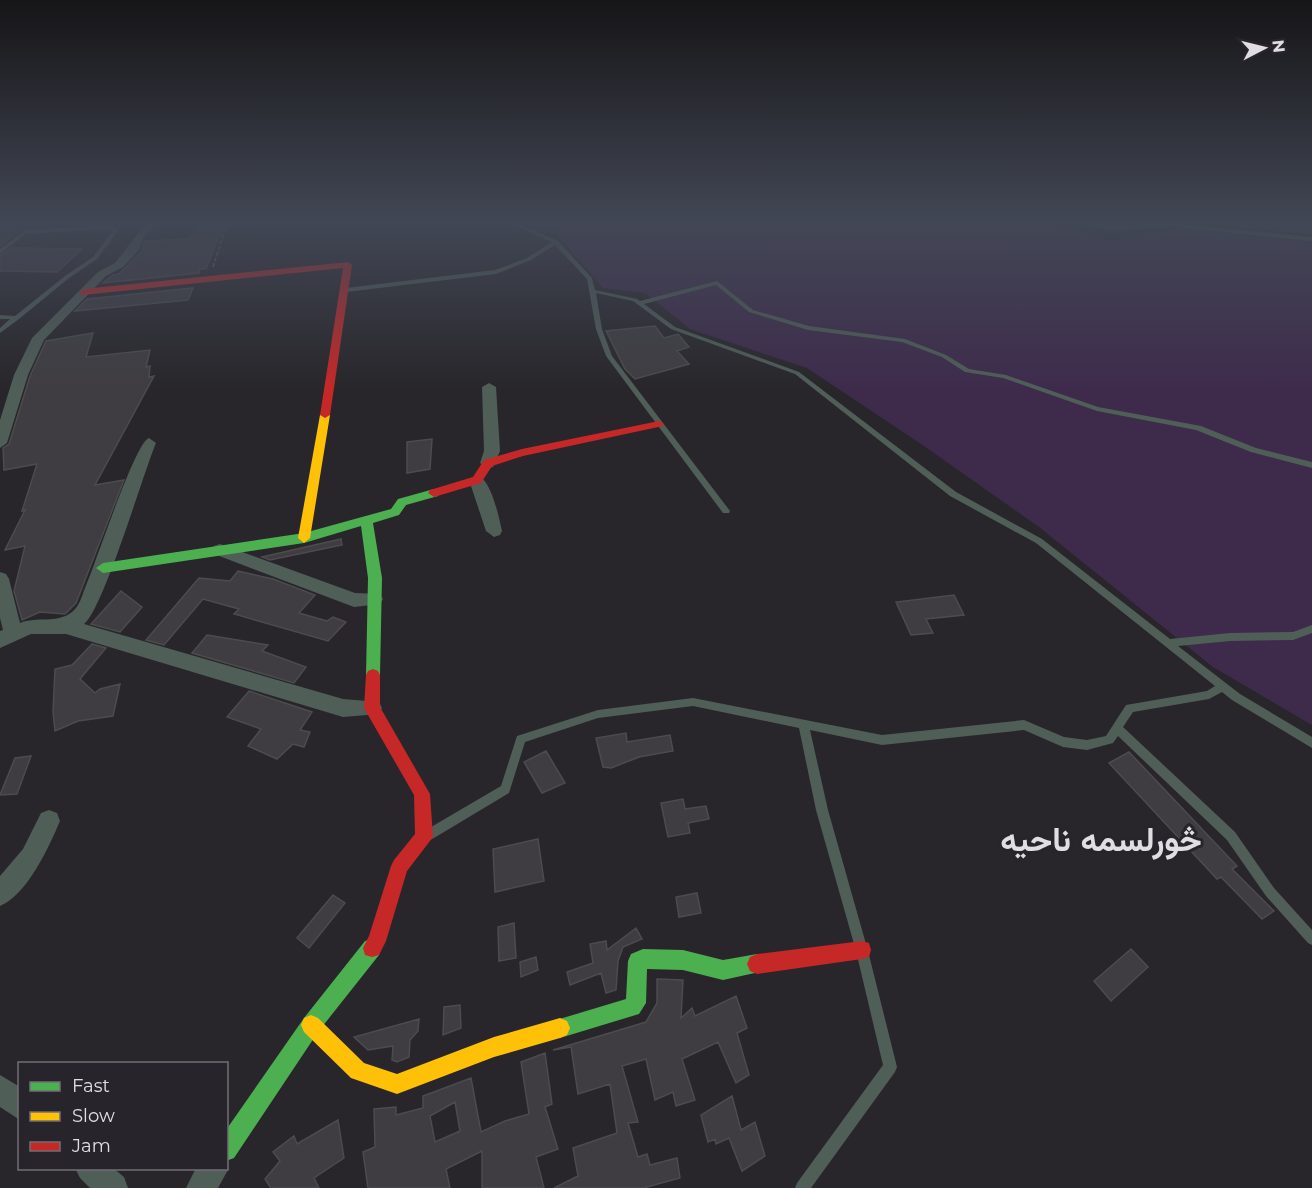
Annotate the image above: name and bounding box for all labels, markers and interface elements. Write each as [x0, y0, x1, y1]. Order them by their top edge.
north arrow [1234, 18, 1294, 78]
text: N [1268, 39, 1289, 54]
district label: څورلسمه ناحیه [1000, 819, 1202, 860]
legend [18, 1062, 228, 1170]
text: Fast [72, 1075, 110, 1097]
text: Slow [72, 1105, 115, 1127]
text: Jam [71, 1135, 111, 1157]

